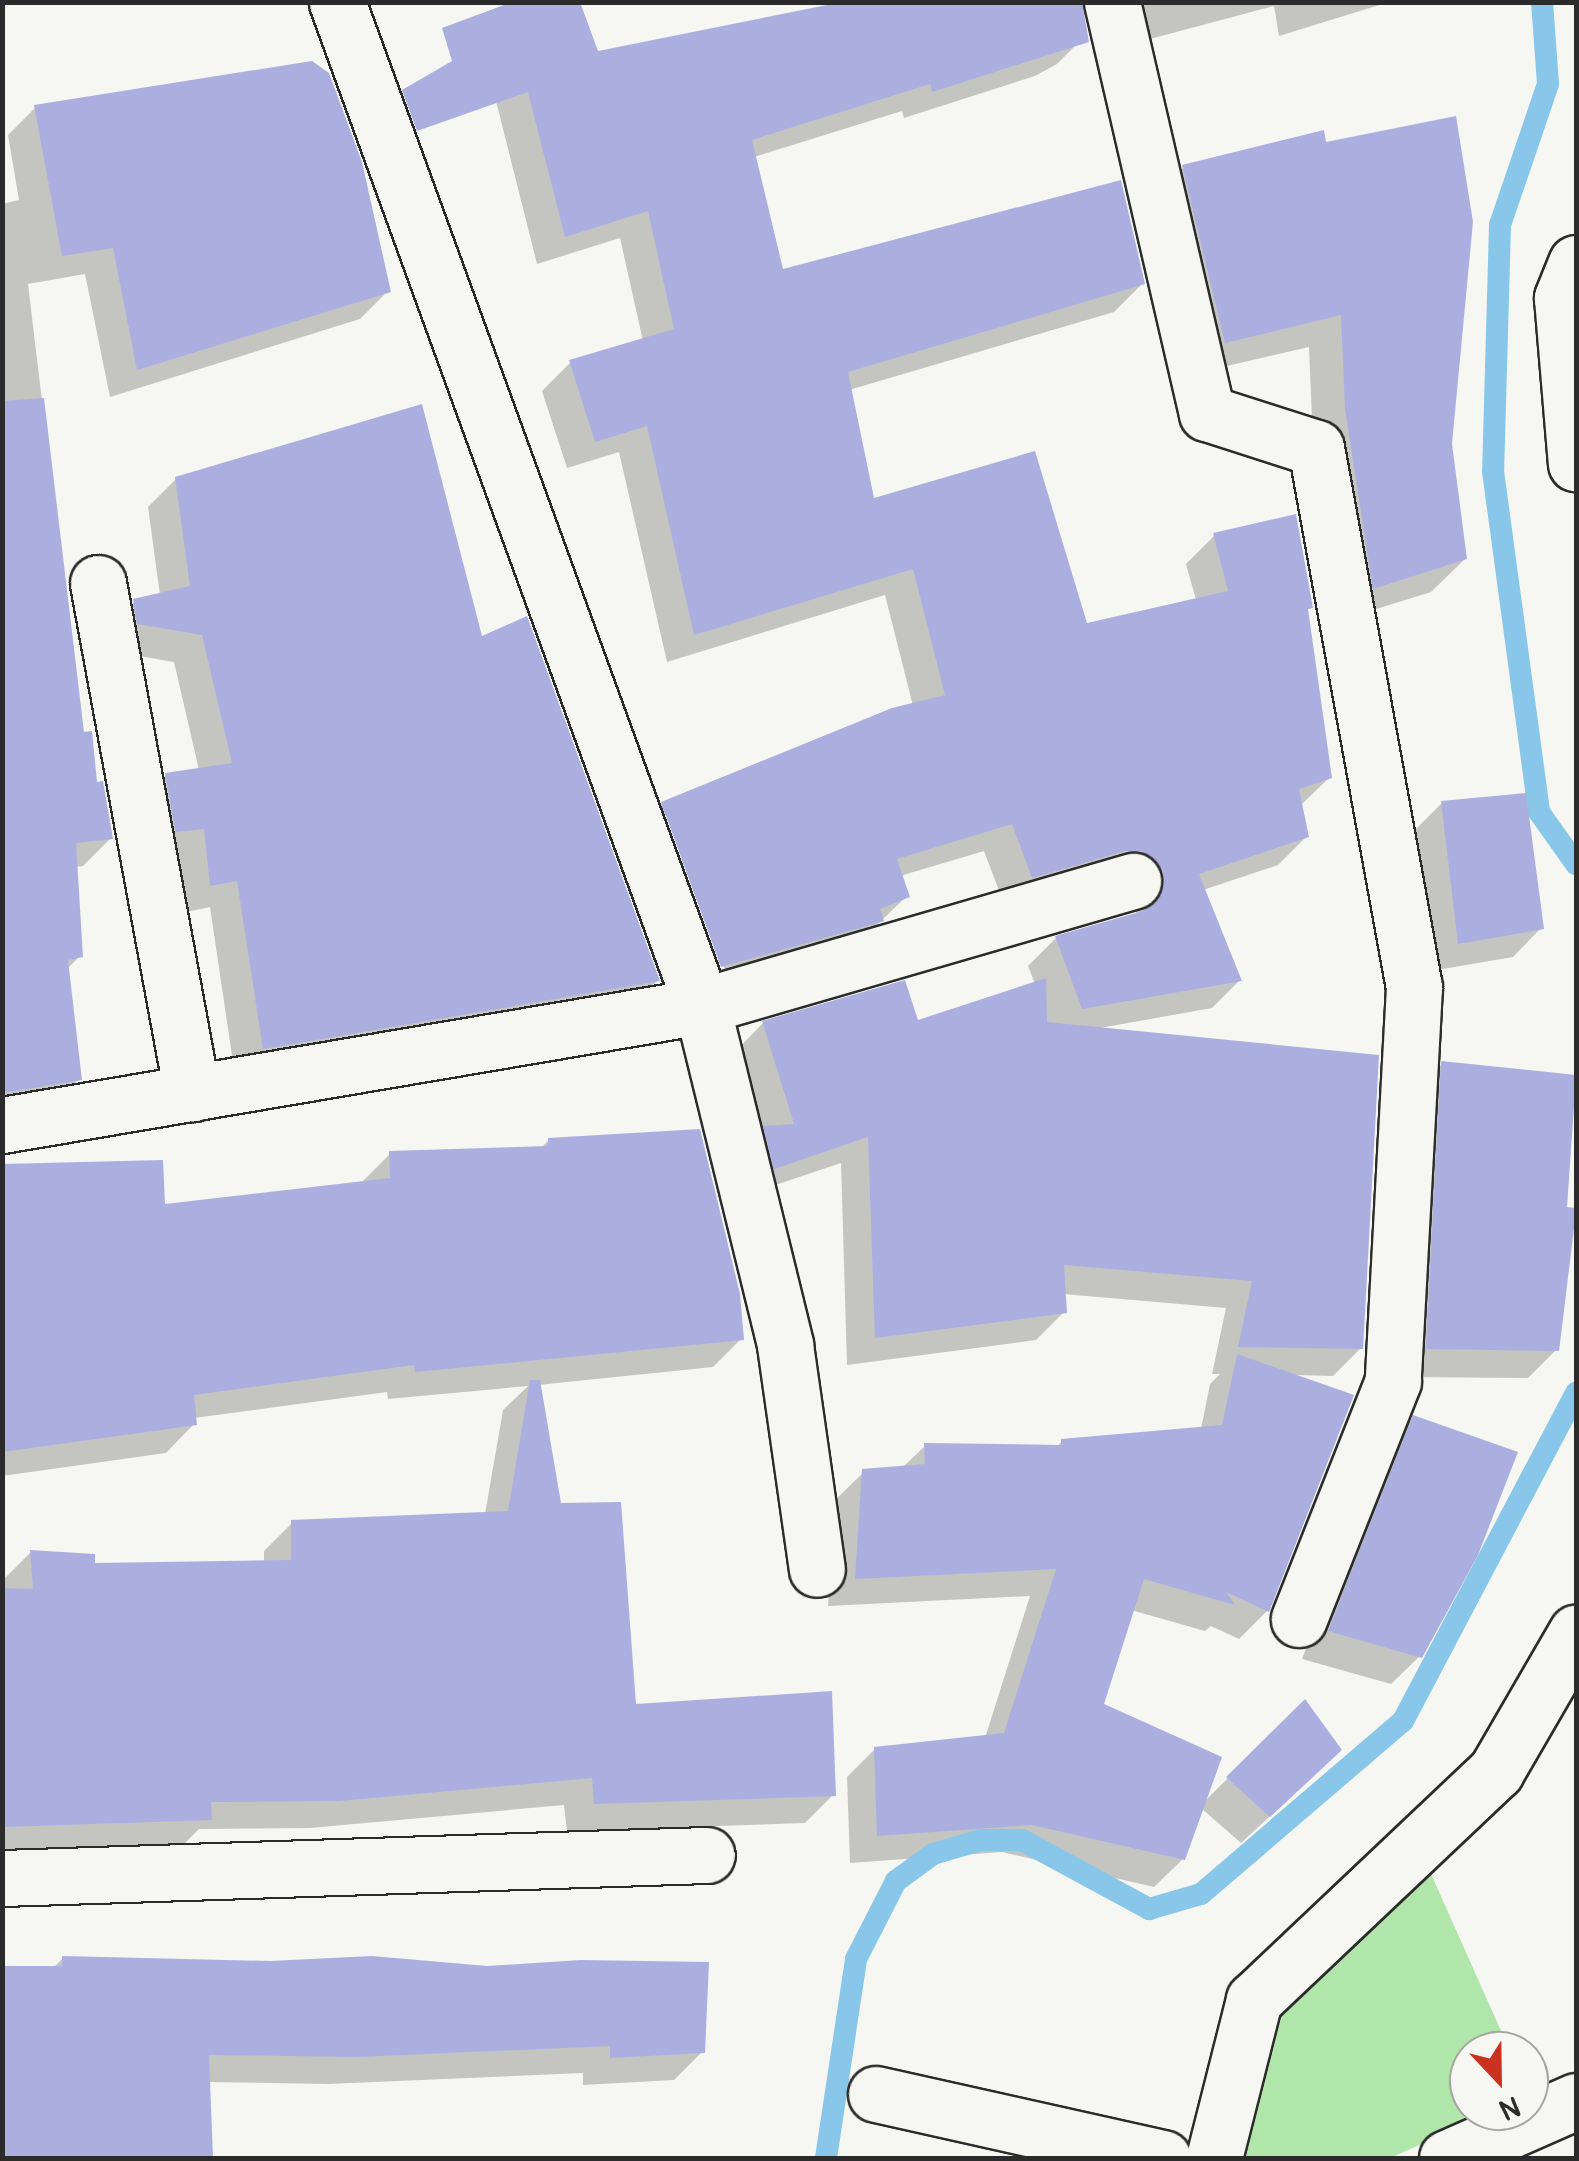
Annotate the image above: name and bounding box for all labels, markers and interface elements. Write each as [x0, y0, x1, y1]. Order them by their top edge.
north arrow [1449, 2031, 1549, 2131]
text: N [1494, 2088, 1525, 2127]

